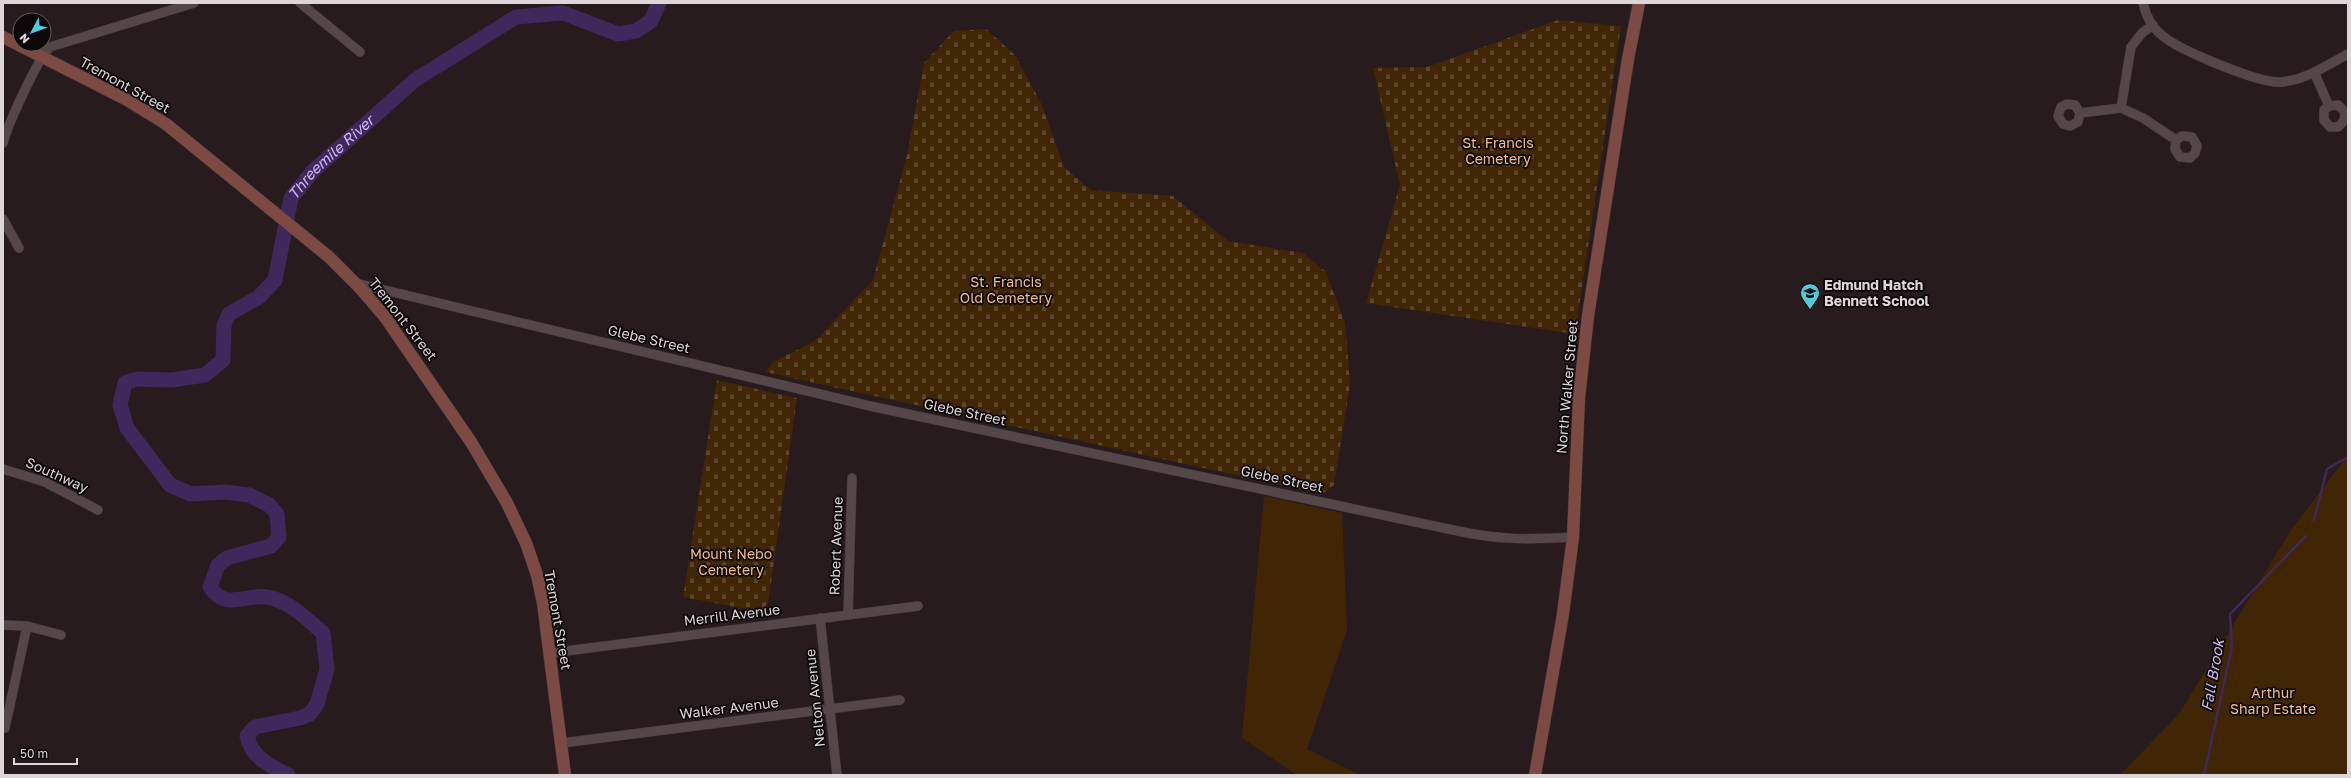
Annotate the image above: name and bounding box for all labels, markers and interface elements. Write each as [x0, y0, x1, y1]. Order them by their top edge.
north arrow [12, 12, 52, 52]
text: N [16, 31, 32, 46]
street label: Tremont Street [77, 53, 173, 116]
water label: Threemile River [284, 110, 379, 203]
park label: St. Francis Cemetery [1462, 134, 1534, 167]
park label: St. Francis Old Cemetery [960, 273, 1052, 306]
street label: Tremont Street [366, 274, 441, 364]
place label: Edmund Hatch Bennett School [1824, 276, 1930, 309]
school or university icon: Edmund Hatch Bennett School [1799, 282, 1821, 310]
street label: North Walker Street [1552, 320, 1581, 454]
street label: Glebe Street [606, 321, 692, 356]
street label: Glebe Street [922, 394, 1008, 429]
street label: Southway [23, 453, 91, 496]
street label: Glebe Street [1239, 461, 1325, 496]
street label: Robert Avenue [825, 496, 846, 596]
park label: Mount Nebo Cemetery [690, 545, 772, 578]
street label: Tremont Street [541, 569, 576, 671]
street label: Merrill Avenue [683, 600, 781, 629]
water label: Fall Brook [2197, 636, 2227, 712]
street label: Nelton Avenue [801, 648, 828, 748]
park label: Arthur Sharp Estate [2230, 684, 2316, 717]
street label: Walker Avenue [679, 693, 779, 722]
scale bar [14, 740, 77, 766]
text: 50 m [20, 746, 48, 761]

